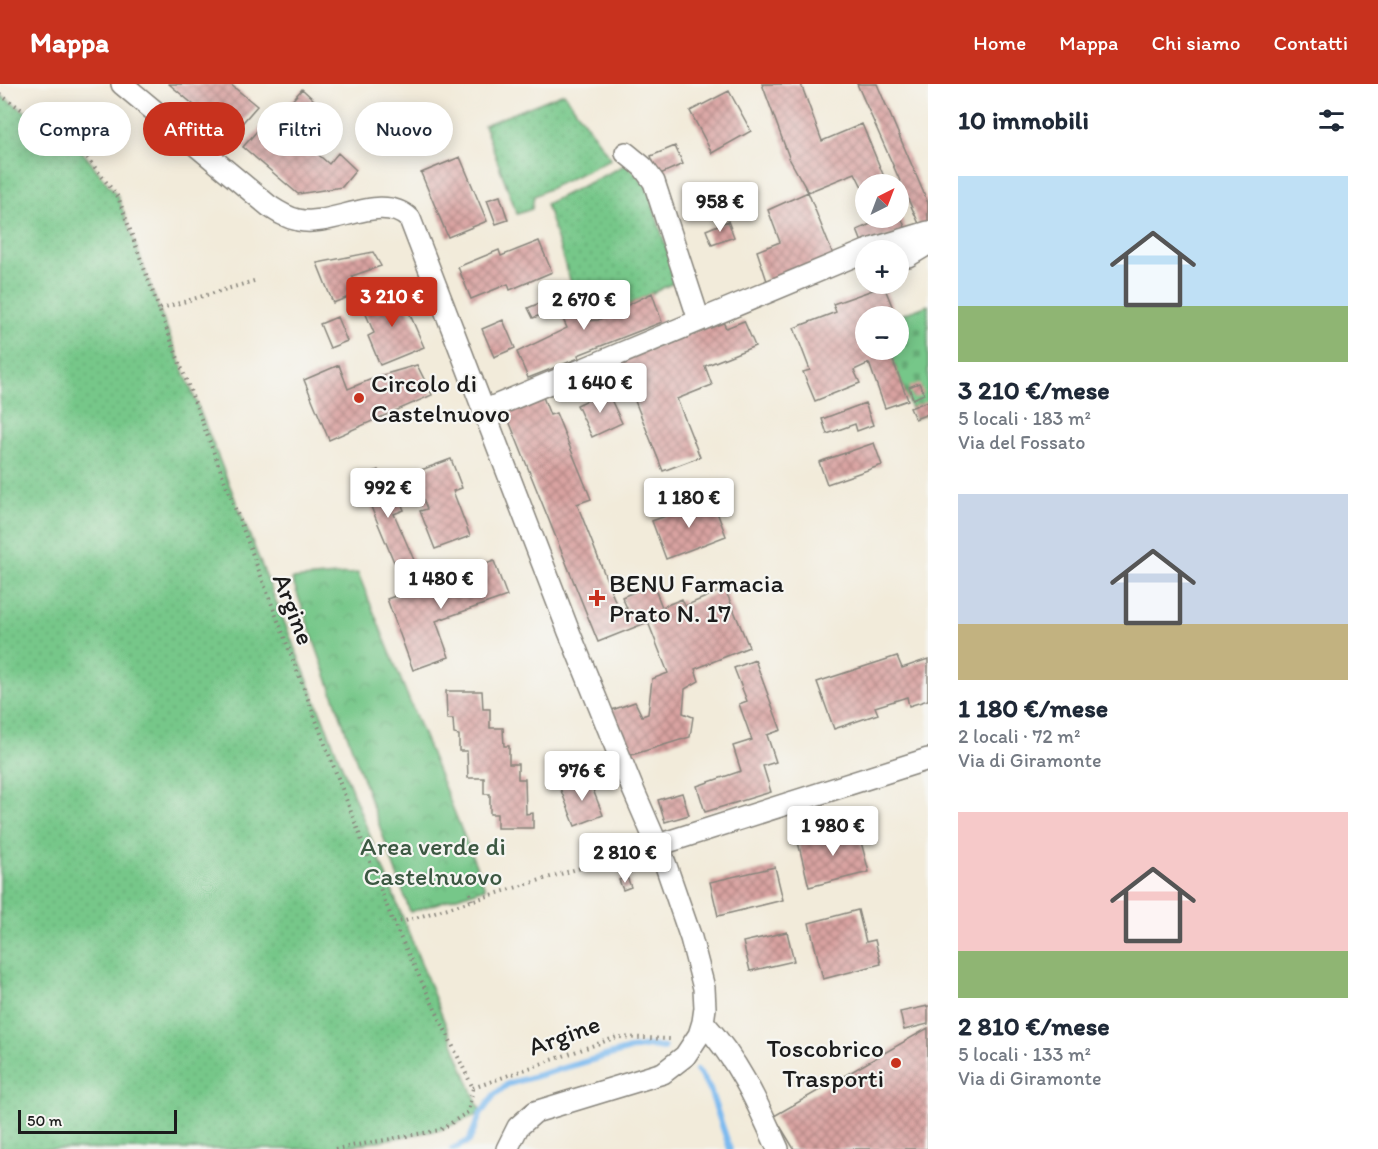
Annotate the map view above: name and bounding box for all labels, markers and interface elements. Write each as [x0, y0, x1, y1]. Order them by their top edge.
text: Mappa [30, 25, 109, 59]
text: Home [973, 30, 1026, 55]
text: Mappa [1059, 30, 1118, 55]
text: Chi siamo [1151, 30, 1240, 55]
text: Contatti [1273, 30, 1348, 55]
chip: Compra [18, 102, 131, 156]
chip: Affitta [143, 102, 245, 156]
chip: Filtri [257, 102, 343, 156]
chip: Nuovo [355, 102, 453, 156]
text: 10 immobili [958, 104, 1089, 136]
icon: filters [1315, 104, 1348, 137]
north arrow [855, 174, 909, 228]
map controls [855, 174, 909, 360]
pin: 958 € [678, 182, 762, 233]
text: 958 € [696, 189, 744, 213]
icon: home [1099, 215, 1207, 323]
button: + [855, 240, 909, 294]
pin: 3 210 € [337, 277, 447, 328]
pin: 2 670 € [529, 280, 639, 331]
text: 3 210 € [360, 284, 424, 308]
text: 2 670 € [552, 287, 616, 311]
button: − [855, 306, 909, 360]
pin: 1 640 € [545, 363, 655, 414]
place label: Circolo di Castelnuovo [371, 367, 510, 429]
text: 1 640 € [568, 370, 632, 394]
text: 3 210 €/mese [958, 374, 1110, 406]
marker: Circolo di Castelnuovo [352, 391, 366, 405]
text: 5 locali · 183 m² [958, 406, 1091, 430]
text: Via del Fossato [958, 430, 1085, 454]
pin: 992 € [346, 468, 430, 519]
text: 992 € [364, 475, 412, 499]
pin: 1 180 € [634, 478, 744, 529]
text: 1 180 € [658, 485, 720, 509]
icon: home [1099, 533, 1207, 641]
pin: 1 480 € [386, 559, 496, 610]
text: 1 480 € [409, 566, 474, 590]
place label: BENU Farmacia Prato N. 17 [609, 567, 784, 629]
street label: Argine [266, 569, 322, 649]
marker: BENU Farmacia Prato N. 17 [590, 591, 604, 605]
text: 1 180 €/mese [958, 692, 1108, 724]
text: 2 locali · 72 m² [958, 724, 1080, 748]
text: Via di Giramonte [958, 748, 1101, 772]
pin: 976 € [540, 751, 624, 802]
text: 976 € [559, 758, 605, 782]
pin: 1 980 € [778, 806, 888, 857]
text: 1 980 € [801, 813, 865, 837]
park label: Area verde di Castelnuovo [360, 830, 506, 892]
pin: 2 810 € [570, 833, 680, 884]
text: 2 810 € [593, 840, 657, 864]
icon: home [1099, 851, 1207, 959]
street label: Argine [524, 1007, 604, 1063]
text: 2 810 €/mese [958, 1010, 1110, 1042]
place label: Toscobrico Trasporti [766, 1032, 884, 1094]
text: 5 locali · 133 m² [958, 1042, 1091, 1066]
marker: Toscobrico Trasporti [889, 1056, 903, 1070]
text: Via di Giramonte [958, 1066, 1101, 1090]
scale bar [18, 1107, 177, 1134]
text: 50 m [27, 1111, 62, 1130]

